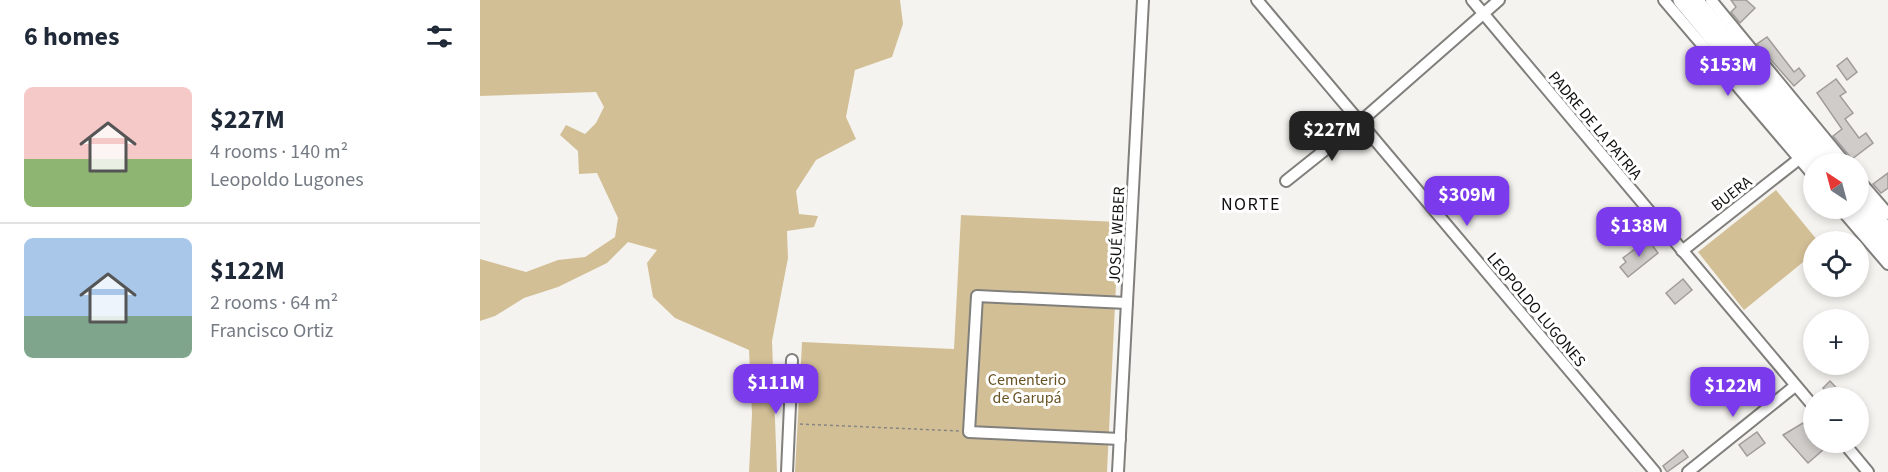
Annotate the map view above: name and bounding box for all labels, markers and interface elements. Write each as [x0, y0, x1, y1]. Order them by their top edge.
text: 6 homes [24, 18, 119, 55]
icon: filters [423, 20, 456, 53]
pin: $153M [1686, 46, 1770, 97]
text: $153M [1699, 51, 1757, 79]
street label: PADRE DE LA PATRIA [1543, 67, 1647, 185]
text: $227M [210, 101, 285, 138]
icon: home [72, 111, 144, 183]
pin: $227M [1290, 111, 1374, 162]
text: $227M [1303, 116, 1361, 144]
text: 4 rooms · 140 m² [210, 138, 348, 166]
north arrow [1803, 153, 1869, 219]
map controls [1803, 153, 1869, 453]
text: Leopoldo Lugones [210, 166, 364, 194]
street label: BUERA [1707, 171, 1757, 217]
pin: $309M [1425, 176, 1509, 227]
text: $309M [1438, 181, 1496, 209]
street label: JOSUÉ WEBER [1103, 186, 1131, 284]
district label: NORTE [1221, 192, 1281, 217]
pin: $138M [1597, 207, 1681, 258]
text: $138M [1610, 212, 1668, 240]
button: locate [1803, 231, 1869, 297]
street label: LEOPOLDO LUGONES [1482, 248, 1591, 372]
text: $122M [210, 252, 285, 289]
icon: home [72, 262, 144, 334]
text: 2 rooms · 64 m² [210, 289, 338, 317]
button: + [1803, 309, 1869, 375]
text: Francisco Ortiz [210, 317, 333, 345]
pin: $111M [734, 364, 818, 415]
pin: $122M [1691, 367, 1775, 418]
text: $111M [747, 369, 805, 397]
park label: Cementerio de Garupá [988, 369, 1066, 409]
text: $122M [1704, 372, 1762, 400]
button: − [1803, 387, 1869, 453]

